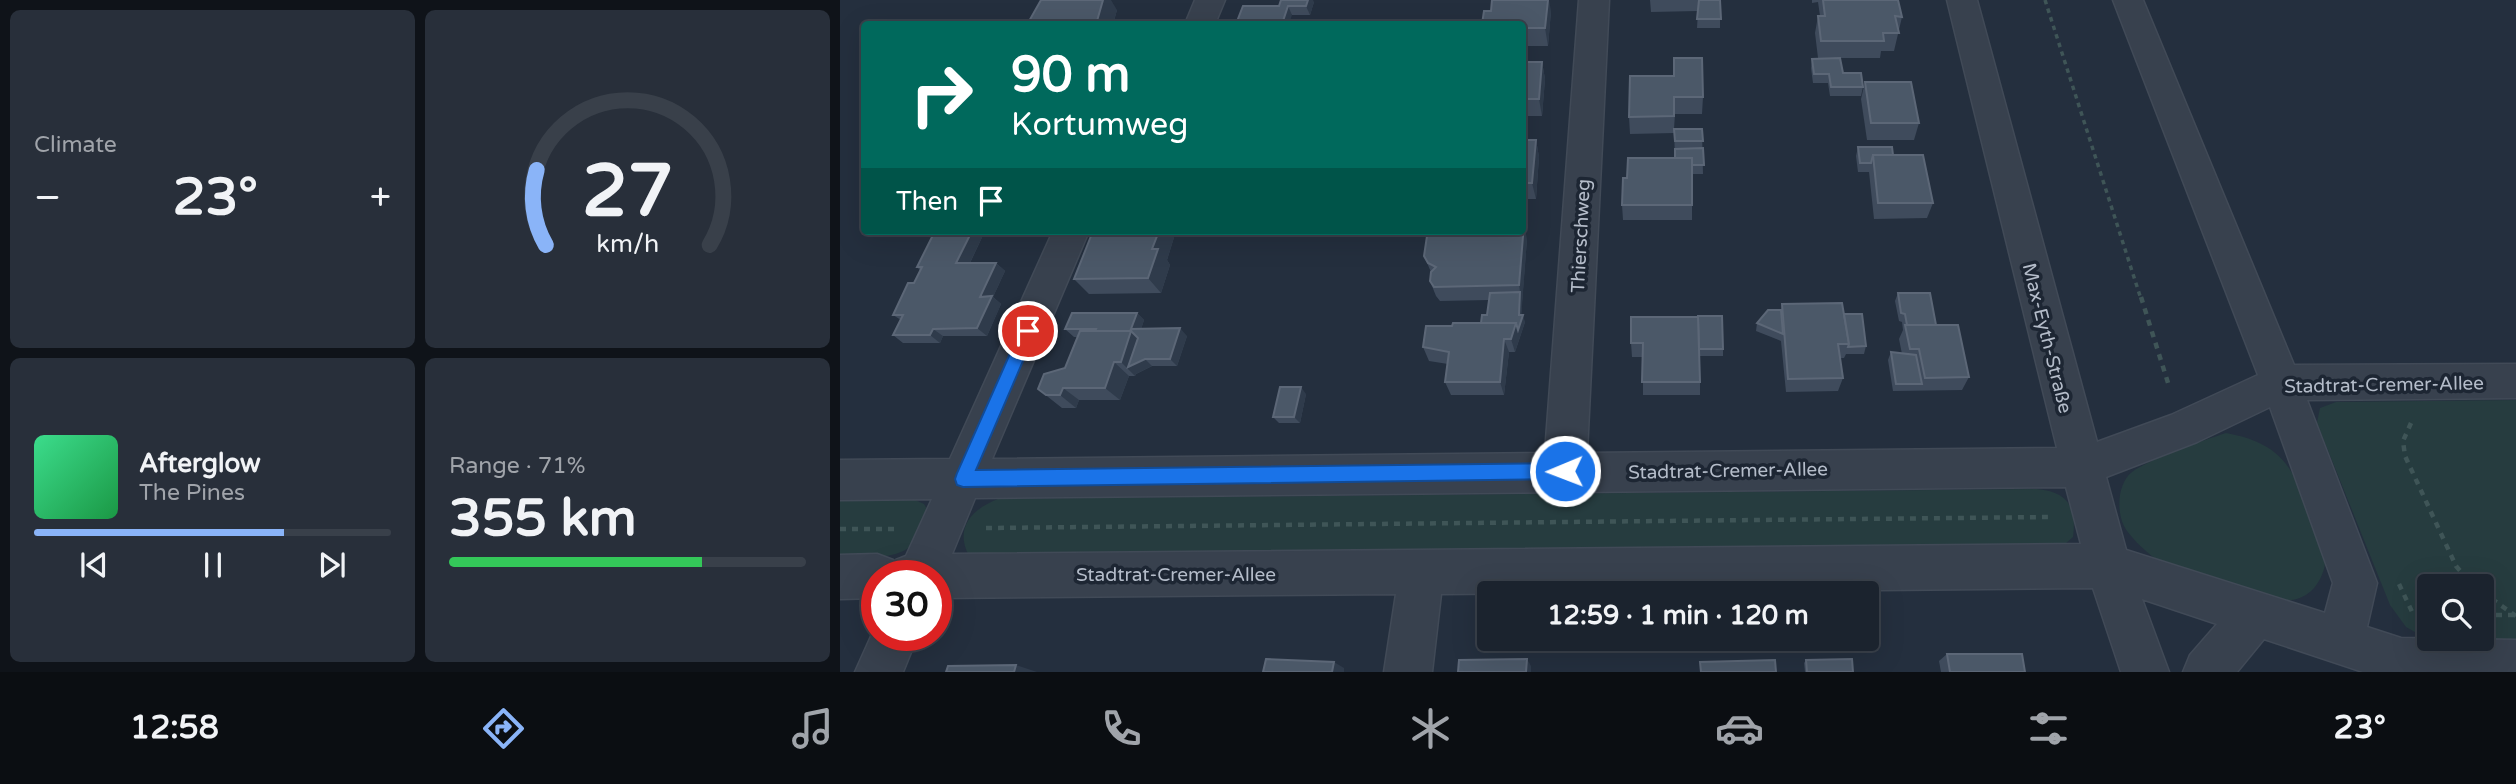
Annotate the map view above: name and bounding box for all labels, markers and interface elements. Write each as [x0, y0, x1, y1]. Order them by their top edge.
text: 90 m [1011, 46, 1130, 105]
icon: right [896, 49, 987, 140]
text: Kortumweg [1011, 106, 1188, 144]
text: Climate [34, 131, 117, 159]
text: 27 [582, 148, 673, 236]
text: 23° [173, 166, 258, 229]
text: − [34, 175, 61, 221]
text: + [370, 175, 391, 221]
street label: Thierschweg [1567, 179, 1595, 294]
icon: arrive [972, 182, 1010, 220]
text: Then [896, 186, 958, 217]
text: km/h [596, 229, 659, 259]
street label: Max-Eyth-Straße [2018, 261, 2076, 416]
pin [998, 301, 1058, 361]
icon: arrive [1009, 312, 1047, 350]
street label: Stadtrat-Cremer-Allee [2284, 372, 2484, 398]
position arrow [1528, 434, 1602, 508]
text: Afterglow [139, 448, 261, 479]
text: Range · 71% [449, 452, 585, 480]
street label: Stadtrat-Cremer-Allee [1628, 458, 1828, 484]
text: The Pines [139, 479, 245, 507]
text: 355 km [449, 487, 637, 550]
icon: previous [75, 546, 113, 584]
icon: pause [194, 546, 232, 584]
icon: next [313, 546, 351, 584]
speed limit sign: 30 [861, 560, 952, 651]
street label: Stadtrat-Cremer-Allee [1076, 564, 1276, 586]
map controls [2417, 574, 2494, 651]
button: search [2417, 574, 2494, 651]
text: 12:59 · 1 min · 120 m [1547, 600, 1809, 631]
icon: directions [479, 704, 528, 753]
icon: music [788, 704, 837, 753]
icon: phone [1097, 704, 1146, 753]
icon: climate [1406, 704, 1455, 753]
icon: car [1715, 704, 1764, 753]
icon: filters [2024, 704, 2073, 753]
text: 12:58 [130, 709, 219, 747]
text: 23° [2334, 709, 2386, 747]

